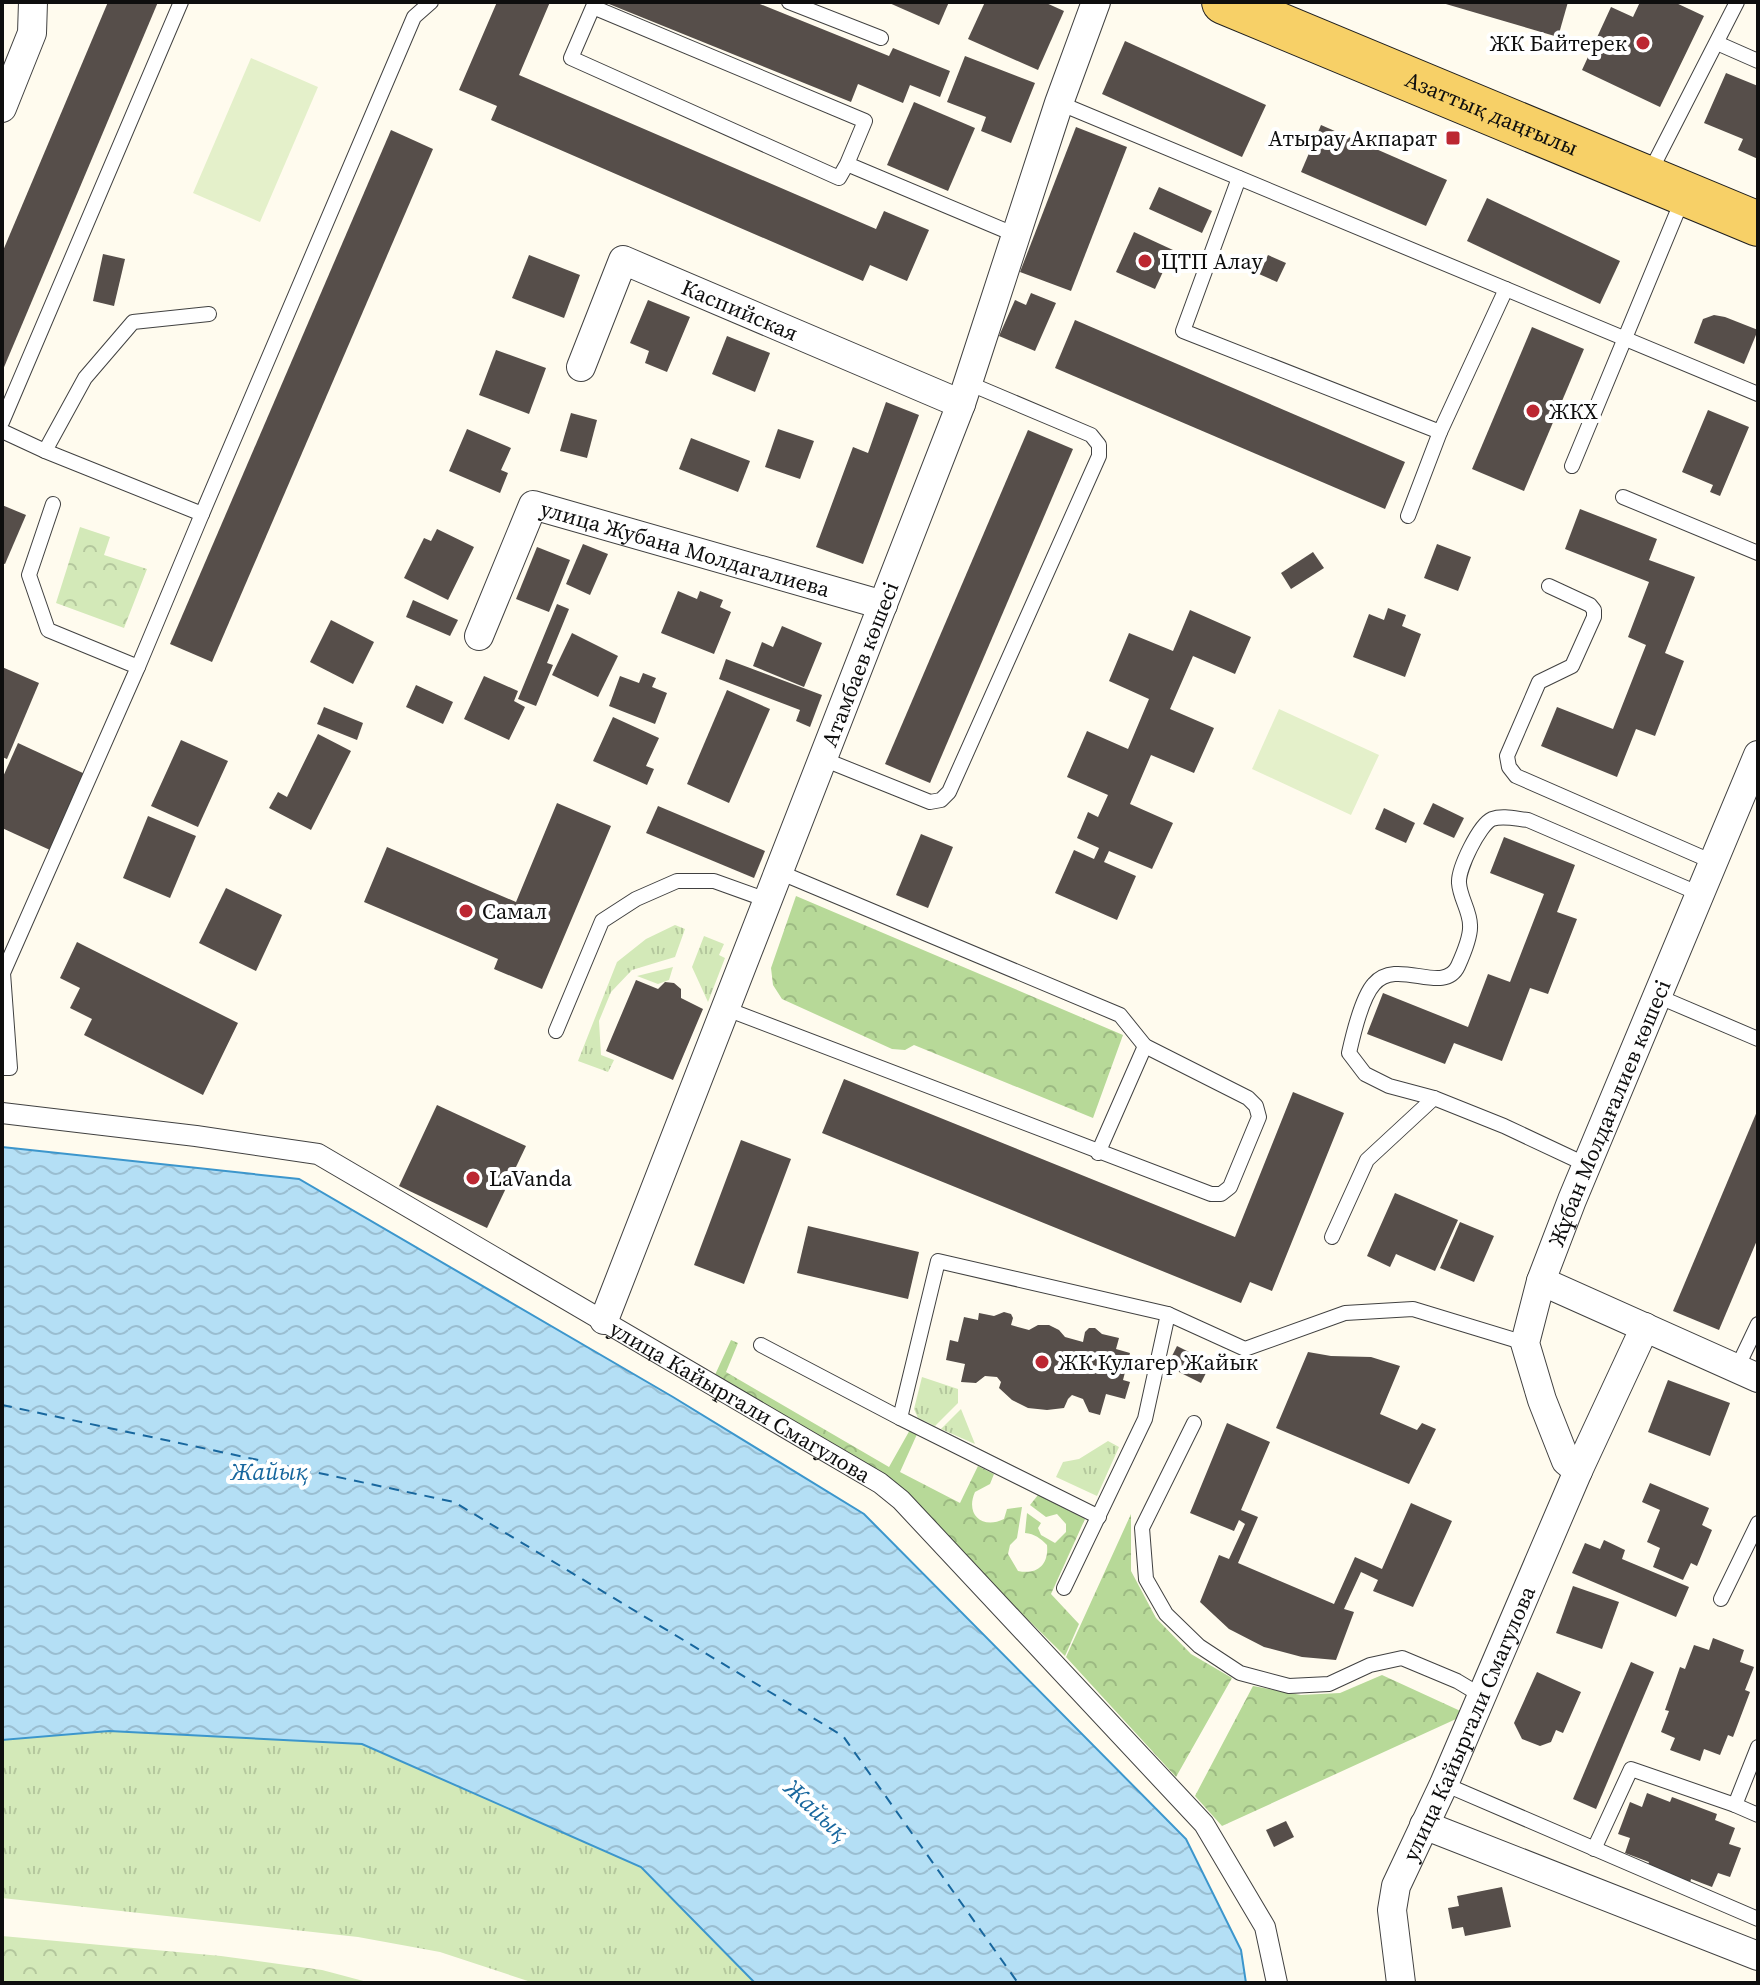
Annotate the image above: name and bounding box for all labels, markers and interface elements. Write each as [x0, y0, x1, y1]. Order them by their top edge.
place label: ЖК Байтерек [1490, 28, 1627, 58]
marker: ЖК Байтерек [1634, 34, 1652, 52]
street label: Азаттық даңғылы [1401, 64, 1583, 163]
place label: Атырау Акпарат [1268, 123, 1437, 153]
marker: Атырау Акпарат [1444, 129, 1462, 147]
place label: ЦТП Алау [1161, 246, 1263, 276]
marker: ЦТП Алау [1136, 252, 1154, 270]
street label: Каспийская [677, 272, 803, 348]
place label: ЖКХ [1549, 396, 1599, 426]
marker: ЖКХ [1524, 402, 1542, 420]
street label: улица Жубана Молдагалиева [537, 493, 834, 604]
street label: Атамбаев көшесі [814, 577, 905, 751]
place label: Самал [482, 896, 547, 926]
marker: Самал [457, 902, 475, 920]
street label: Жұбан Молдағалиев көшесі [1541, 975, 1677, 1251]
place label: LaVanda [489, 1163, 573, 1193]
marker: LaVanda [464, 1169, 482, 1187]
street label: улица Кайыргали Смагулова [604, 1313, 877, 1490]
place label: ЖК Кулагер Жайык [1058, 1347, 1258, 1377]
marker: ЖК Кулагер Жайык [1033, 1353, 1051, 1371]
water label: Жайық [230, 1455, 309, 1488]
street label: улица Кайыргали Смагулова [1395, 1580, 1542, 1866]
water label: Жайық [776, 1771, 857, 1849]

